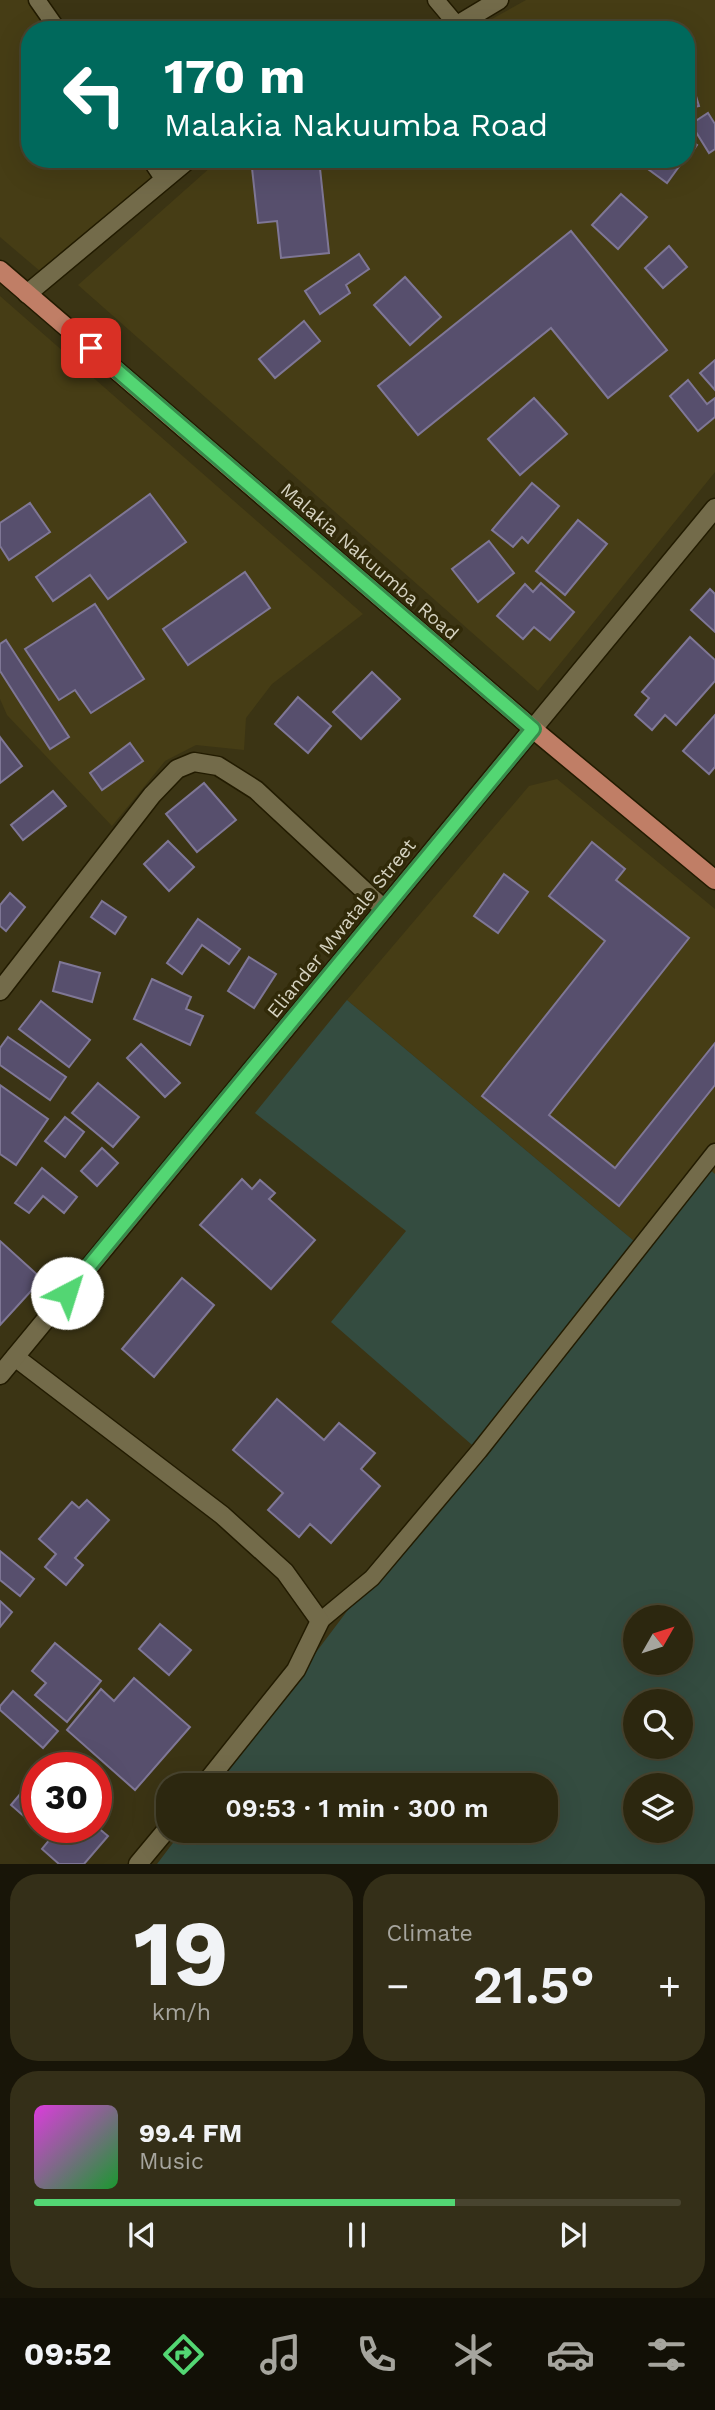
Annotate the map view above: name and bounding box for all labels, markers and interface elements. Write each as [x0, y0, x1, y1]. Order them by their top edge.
text: 170 m [164, 47, 305, 105]
icon: left [49, 49, 140, 140]
text: Malakia Nakuumba Road [164, 106, 548, 144]
pin [61, 318, 121, 378]
icon: arrive [72, 329, 110, 367]
street label: Malakia Nakuumba Road [276, 478, 463, 645]
street label: Eliander Mwatale Street [262, 834, 421, 1022]
position arrow [30, 1256, 104, 1330]
north arrow [623, 1605, 693, 1675]
map controls [623, 1605, 693, 1843]
button: search [623, 1689, 693, 1759]
speed limit sign: 30 [21, 1752, 112, 1843]
button: layers [623, 1773, 693, 1843]
text: 09:53 · 1 min · 300 m [225, 1793, 489, 1823]
text: 19 [134, 1900, 229, 2007]
text: Climate [387, 1920, 473, 1947]
text: 21.5° [473, 1955, 595, 2016]
text: − [387, 1964, 409, 2008]
text: + [658, 1964, 681, 2008]
text: km/h [152, 1999, 211, 2026]
text: 99.4 FM [139, 2118, 242, 2148]
text: Music [139, 2148, 204, 2175]
icon: previous [123, 2216, 161, 2254]
icon: pause [338, 2216, 376, 2254]
icon: next [554, 2216, 592, 2254]
icon: directions [159, 2330, 208, 2379]
icon: music [256, 2330, 305, 2379]
icon: phone [352, 2330, 401, 2379]
icon: climate [449, 2330, 498, 2379]
icon: car [546, 2330, 595, 2379]
icon: filters [642, 2330, 691, 2379]
text: 09:52 [24, 2335, 112, 2373]

